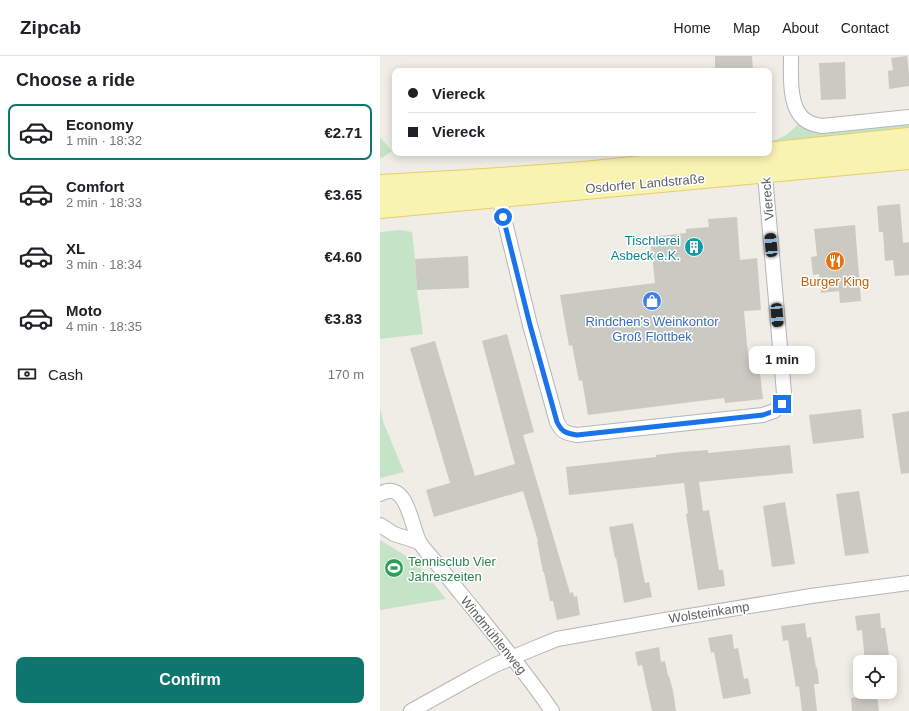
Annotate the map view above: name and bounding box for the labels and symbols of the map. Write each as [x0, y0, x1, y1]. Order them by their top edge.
street label: Osdorfer Landstraße [585, 171, 705, 196]
street label: Viereck [758, 176, 777, 221]
route start [494, 208, 512, 226]
place label: Tischlerei Asbeck e.K. [611, 233, 680, 263]
car [764, 233, 778, 257]
building icon: Tischlerei Asbeck e.K. [683, 236, 705, 258]
restaurant icon: Burger King [824, 250, 846, 272]
place label: Burger King [801, 274, 869, 289]
shop icon: Rindchen's Weinkontor Groß Flottbek [641, 290, 663, 312]
car [770, 303, 784, 327]
place label: Rindchen's Weinkontor Groß Flottbek [585, 314, 719, 344]
callout: 1 min [749, 346, 815, 374]
route end [773, 395, 791, 413]
place label: Tennisclub Vier Jahreszeiten [408, 554, 497, 584]
sports icon: Tennisclub Vier Jahreszeiten [383, 557, 405, 579]
street label: Windmühlenweg [458, 593, 530, 677]
street label: Wolsteinkamp [668, 599, 750, 626]

